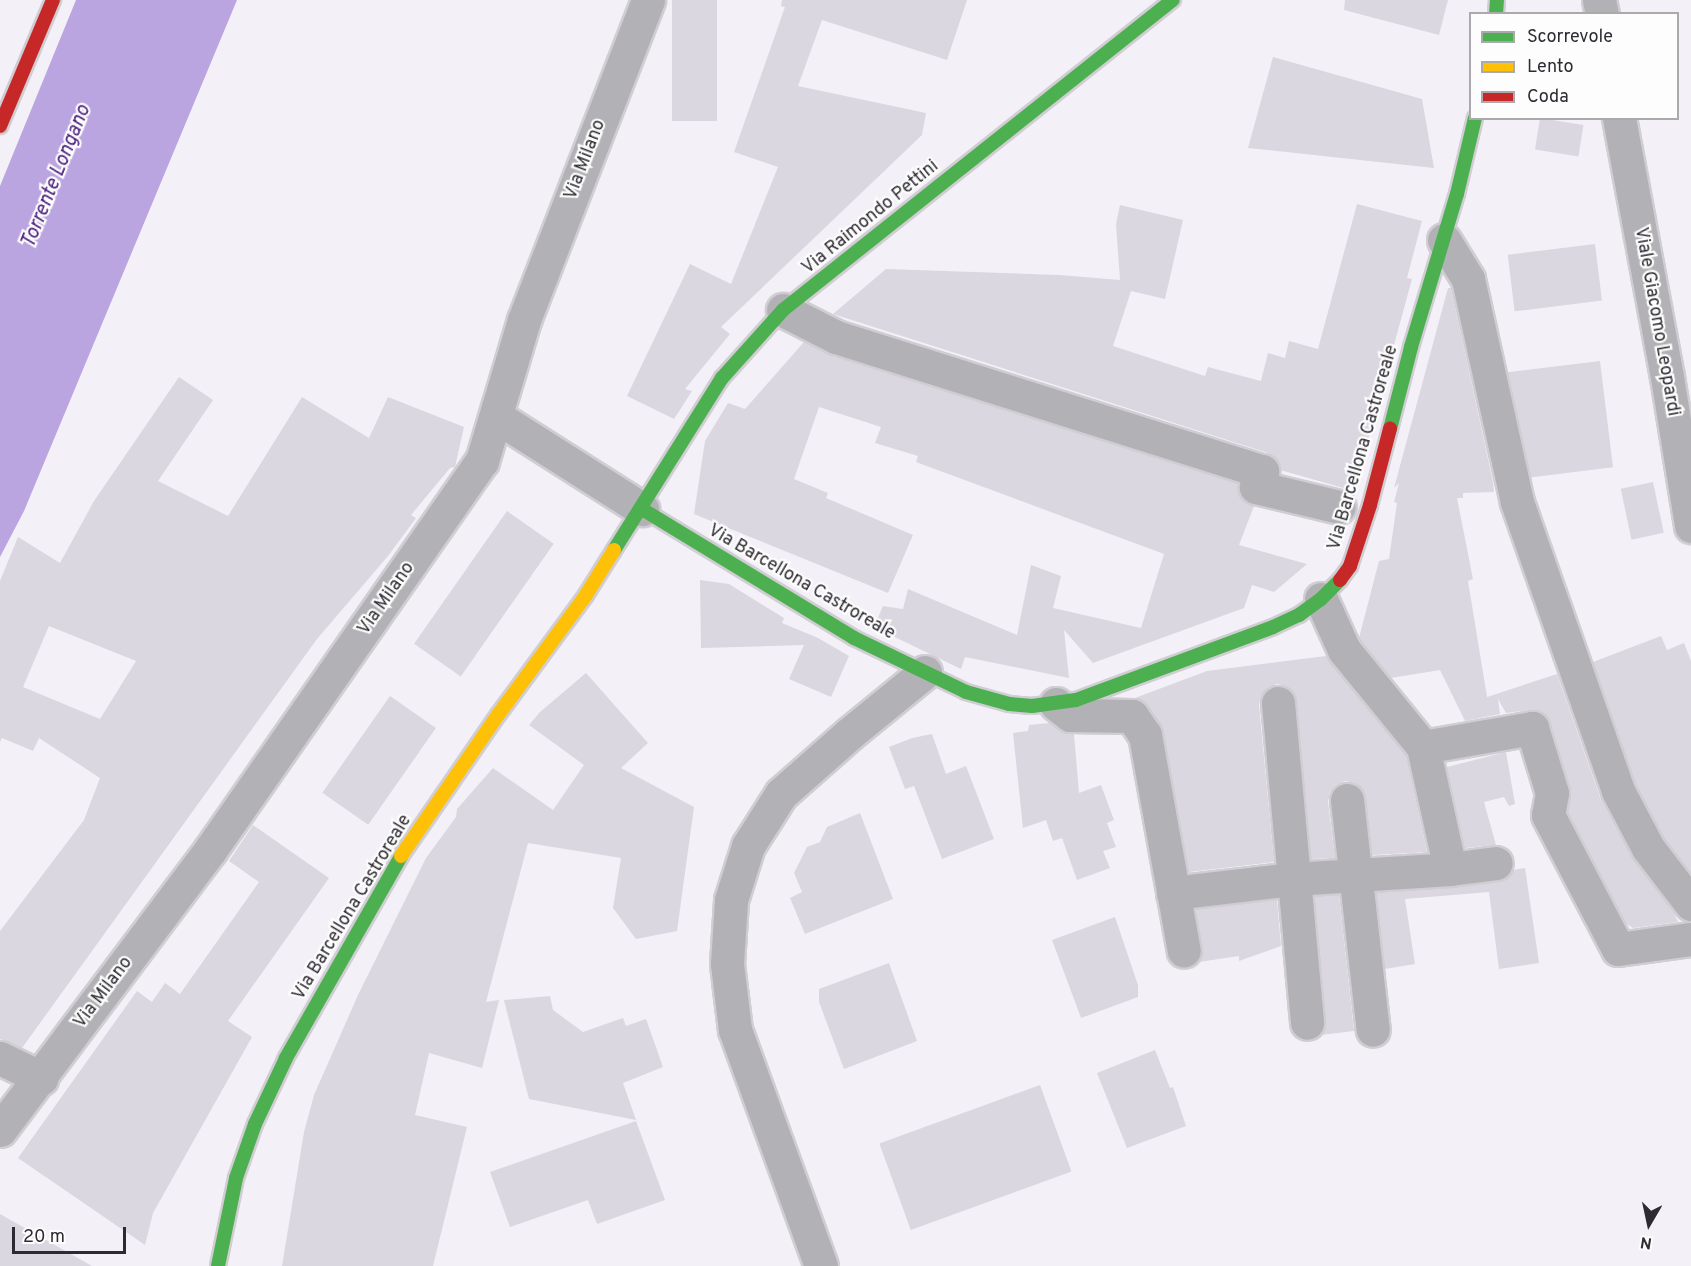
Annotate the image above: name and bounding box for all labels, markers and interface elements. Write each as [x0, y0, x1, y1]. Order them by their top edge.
legend [1469, 12, 1679, 120]
text: Scorrevole [1527, 26, 1613, 49]
text: Lento [1527, 56, 1573, 79]
text: Coda [1527, 86, 1569, 109]
water label: Torrente Longano [17, 102, 97, 252]
street label: Via Milano [561, 117, 611, 203]
street label: Via Raimondo Pettini [798, 156, 944, 280]
street label: Viale Giacomo Leopardi [1629, 226, 1683, 418]
street label: Via Barcellona Castroreale [1324, 343, 1404, 553]
street label: Via Barcellona Castroreale [704, 521, 898, 645]
street label: Via Milano [354, 558, 420, 640]
street label: Via Barcellona Castroreale [289, 811, 417, 1005]
street label: Via Milano [70, 953, 138, 1033]
north arrow [1619, 1194, 1679, 1254]
scale bar [15, 1215, 129, 1253]
text: 20 m [23, 1226, 65, 1249]
text: N [1639, 1231, 1653, 1253]

